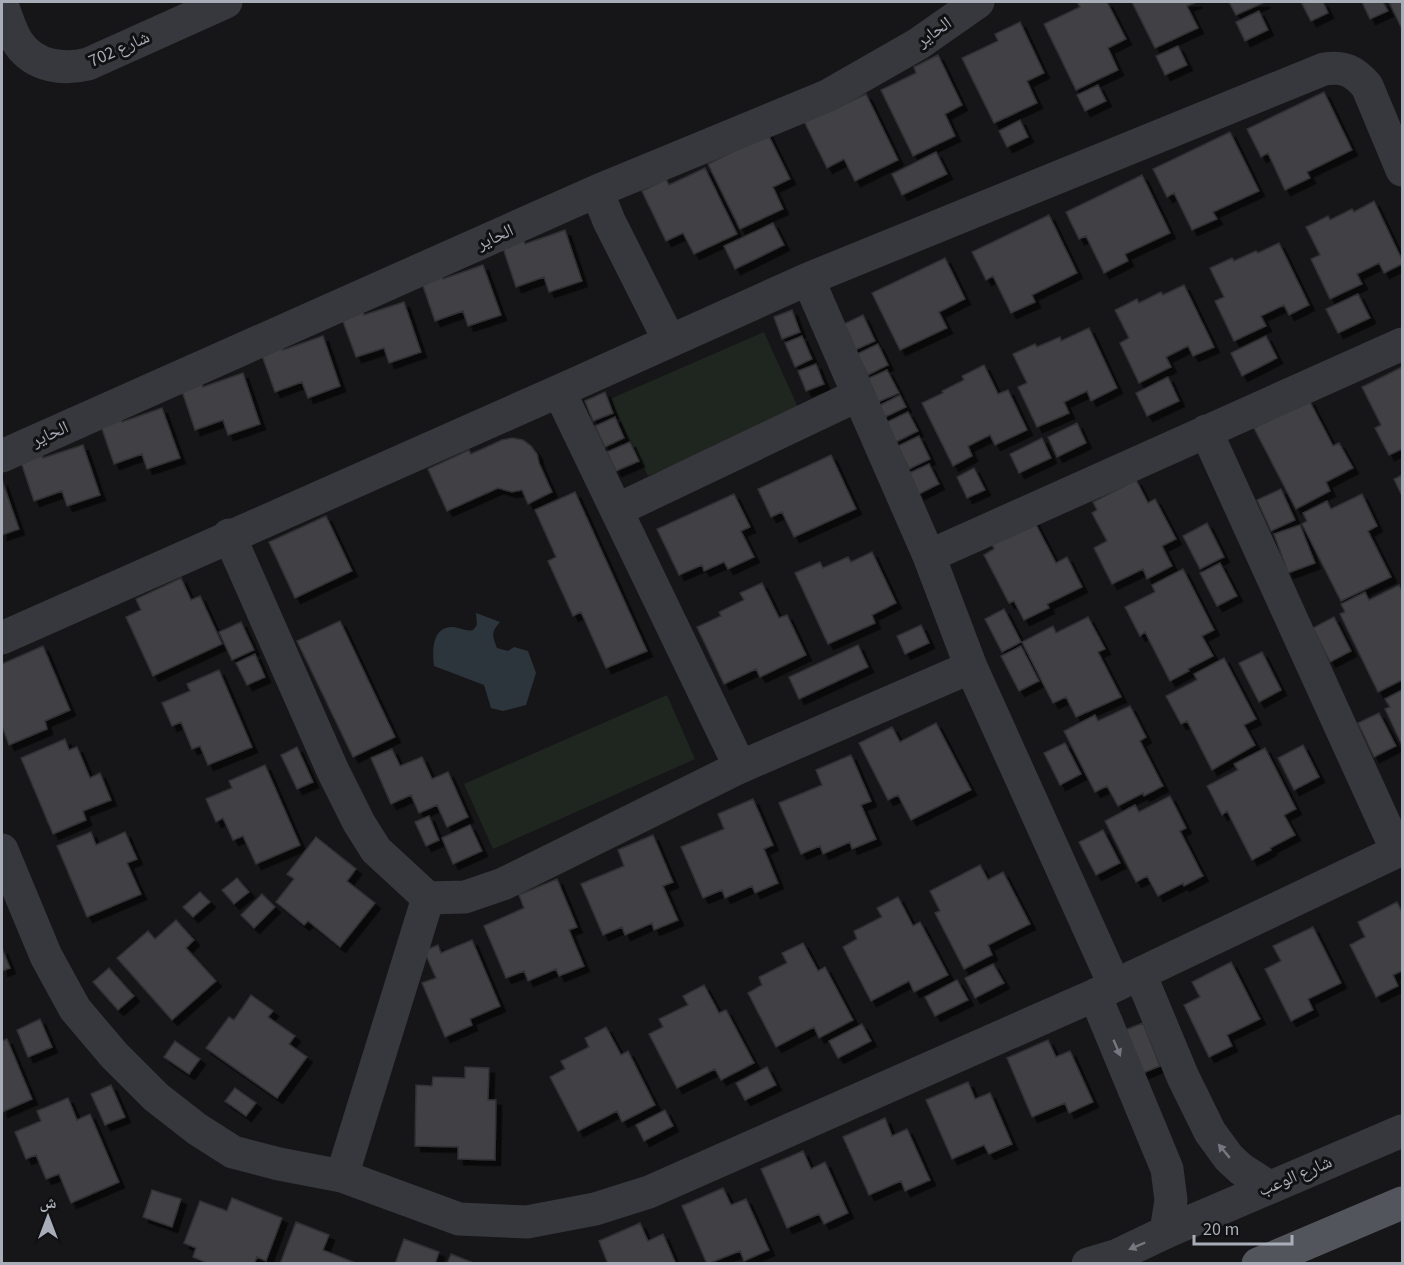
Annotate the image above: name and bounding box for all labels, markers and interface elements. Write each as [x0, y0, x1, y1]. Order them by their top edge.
street label: الحاير [910, 11, 957, 54]
street label: شارع 702 [84, 24, 154, 74]
street label: الحاير [472, 218, 517, 257]
street label: الحاير [27, 415, 72, 454]
one-way arrow [1113, 1039, 1122, 1057]
one-way arrow [1218, 1144, 1231, 1159]
street label: شارع الوعب [1254, 1149, 1336, 1203]
north arrow [18, 1187, 78, 1247]
text: ش [40, 1192, 57, 1214]
scale bar [1194, 1208, 1292, 1246]
text: 20 m [1203, 1217, 1239, 1242]
one-way arrow [1129, 1242, 1146, 1251]

